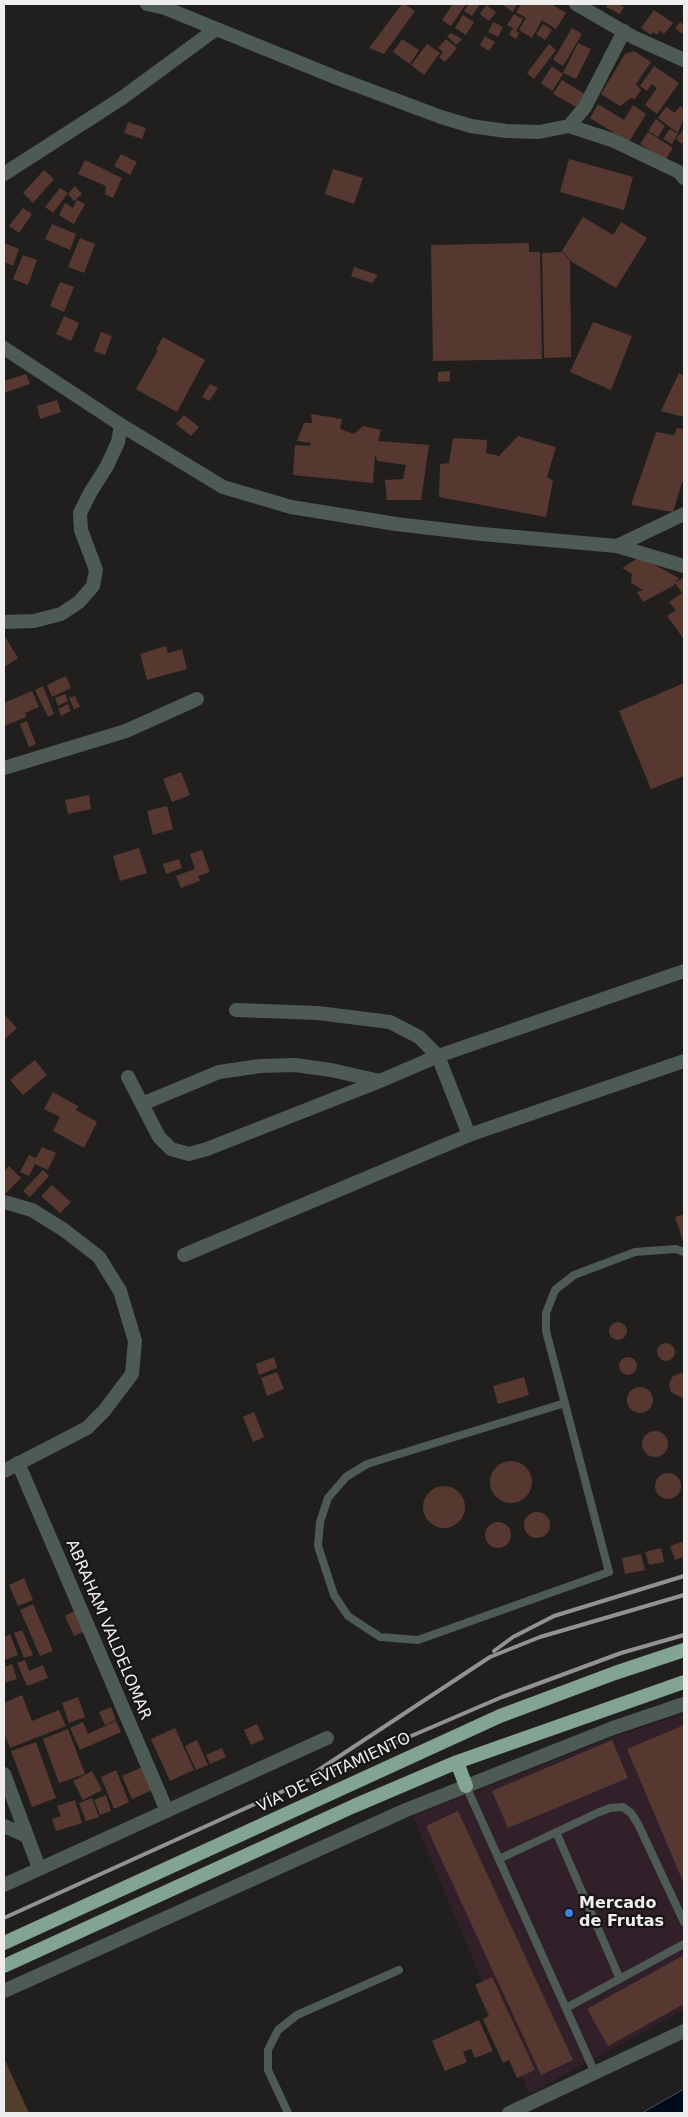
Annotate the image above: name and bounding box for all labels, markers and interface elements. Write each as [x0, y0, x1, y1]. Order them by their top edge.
street label: ABRAHAM VALDELOMAR [61, 1537, 155, 1723]
street label: VÍA DE EVITAMIENTO [254, 1729, 414, 1817]
place label: Mercado de Frutas [579, 1894, 664, 1932]
marker: Mercado de Frutas [563, 1907, 575, 1919]

